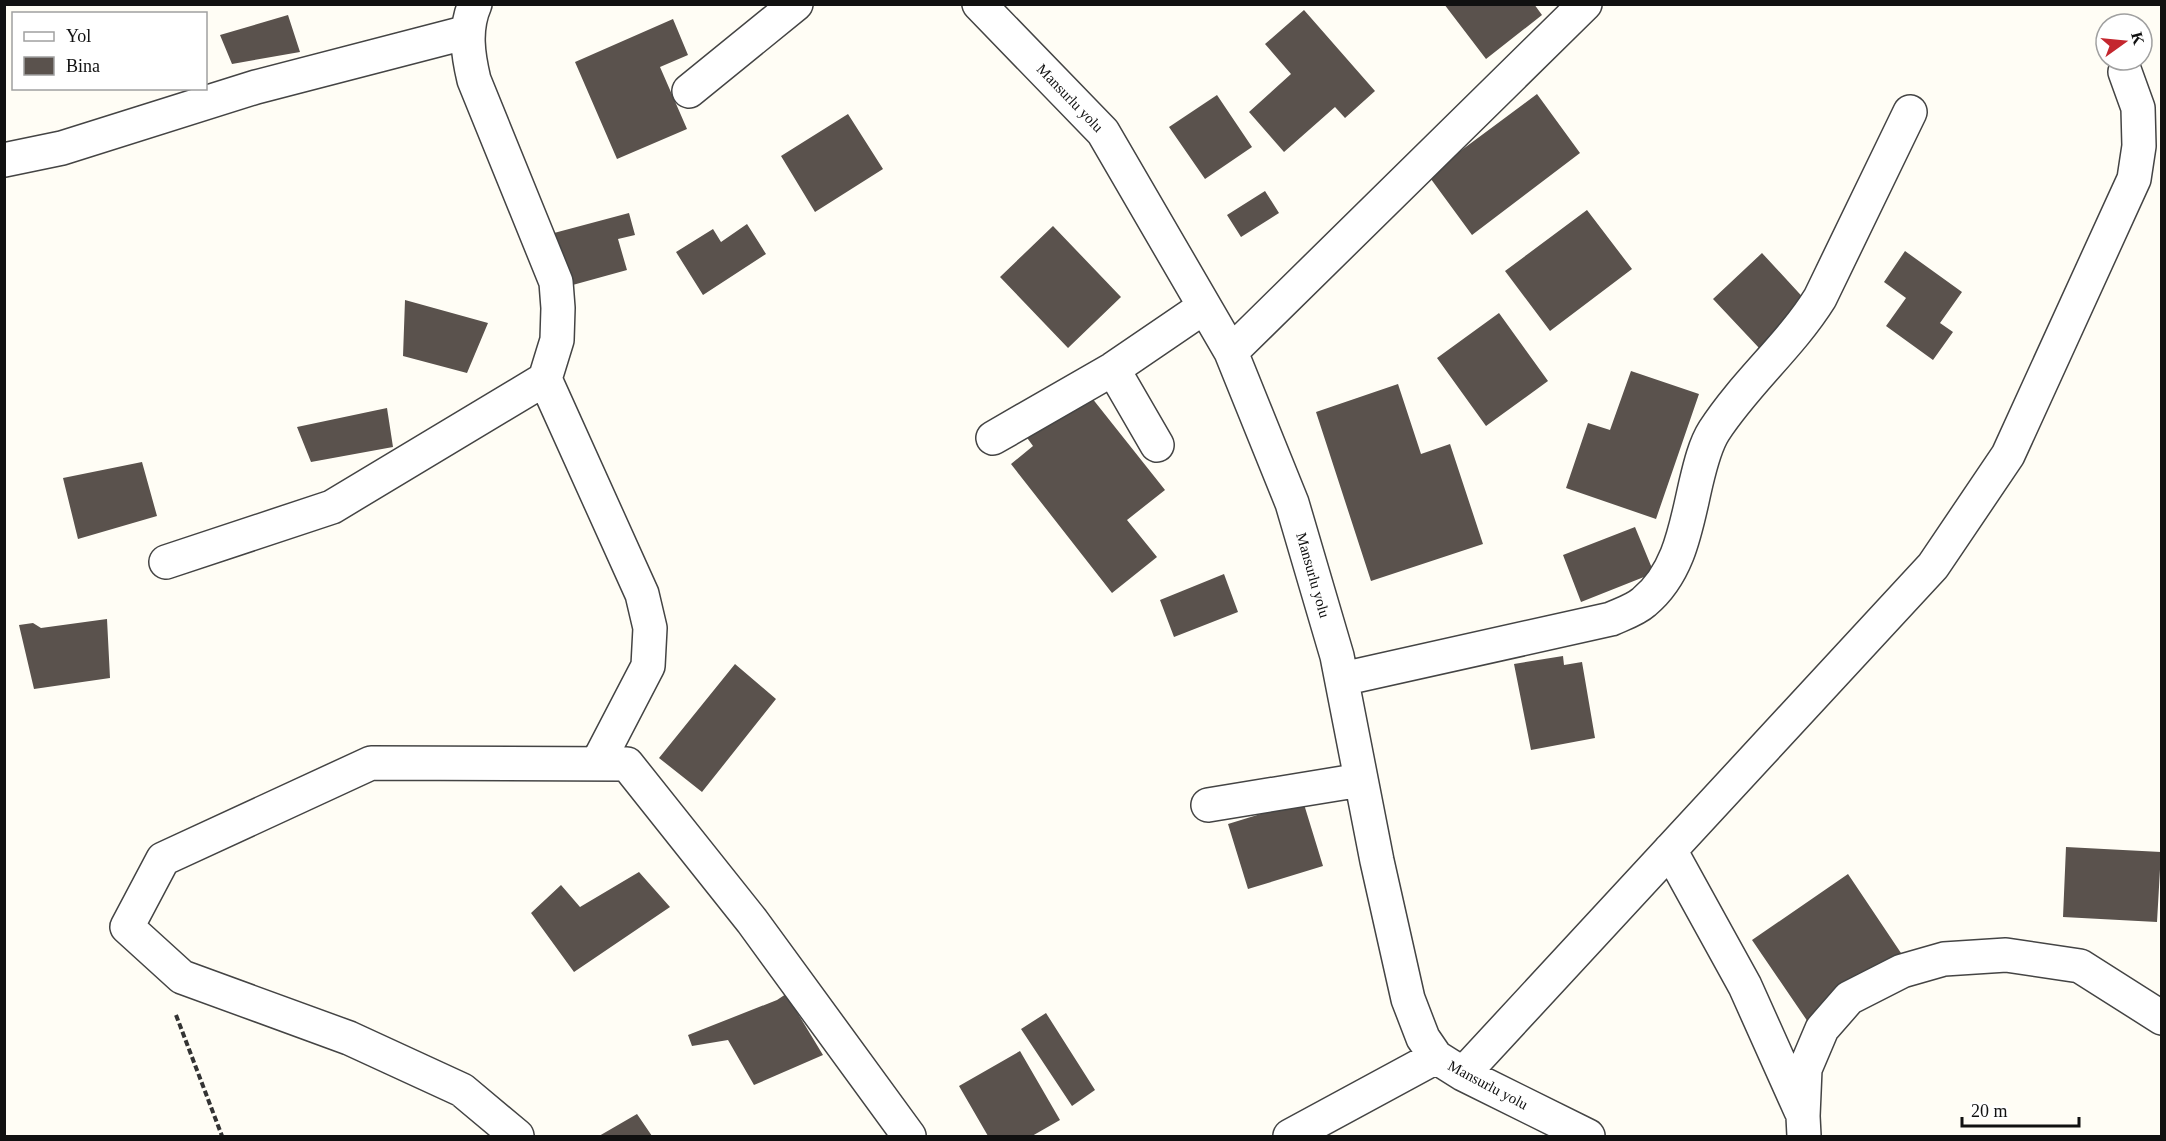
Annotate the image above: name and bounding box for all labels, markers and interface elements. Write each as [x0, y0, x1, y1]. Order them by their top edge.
legend [12, 12, 207, 90]
north arrow [2094, 12, 2154, 72]
text: Yol [66, 26, 91, 46]
text: K [2128, 30, 2148, 47]
text: Bina [66, 56, 100, 76]
street label: Mansurlu yolu [1034, 61, 1107, 136]
street label: Mansurlu yolu [1293, 531, 1333, 620]
street label: Mansurlu yolu [1445, 1057, 1531, 1113]
scale bar [1962, 1090, 2079, 1128]
text: 20 m [1971, 1101, 2008, 1121]

